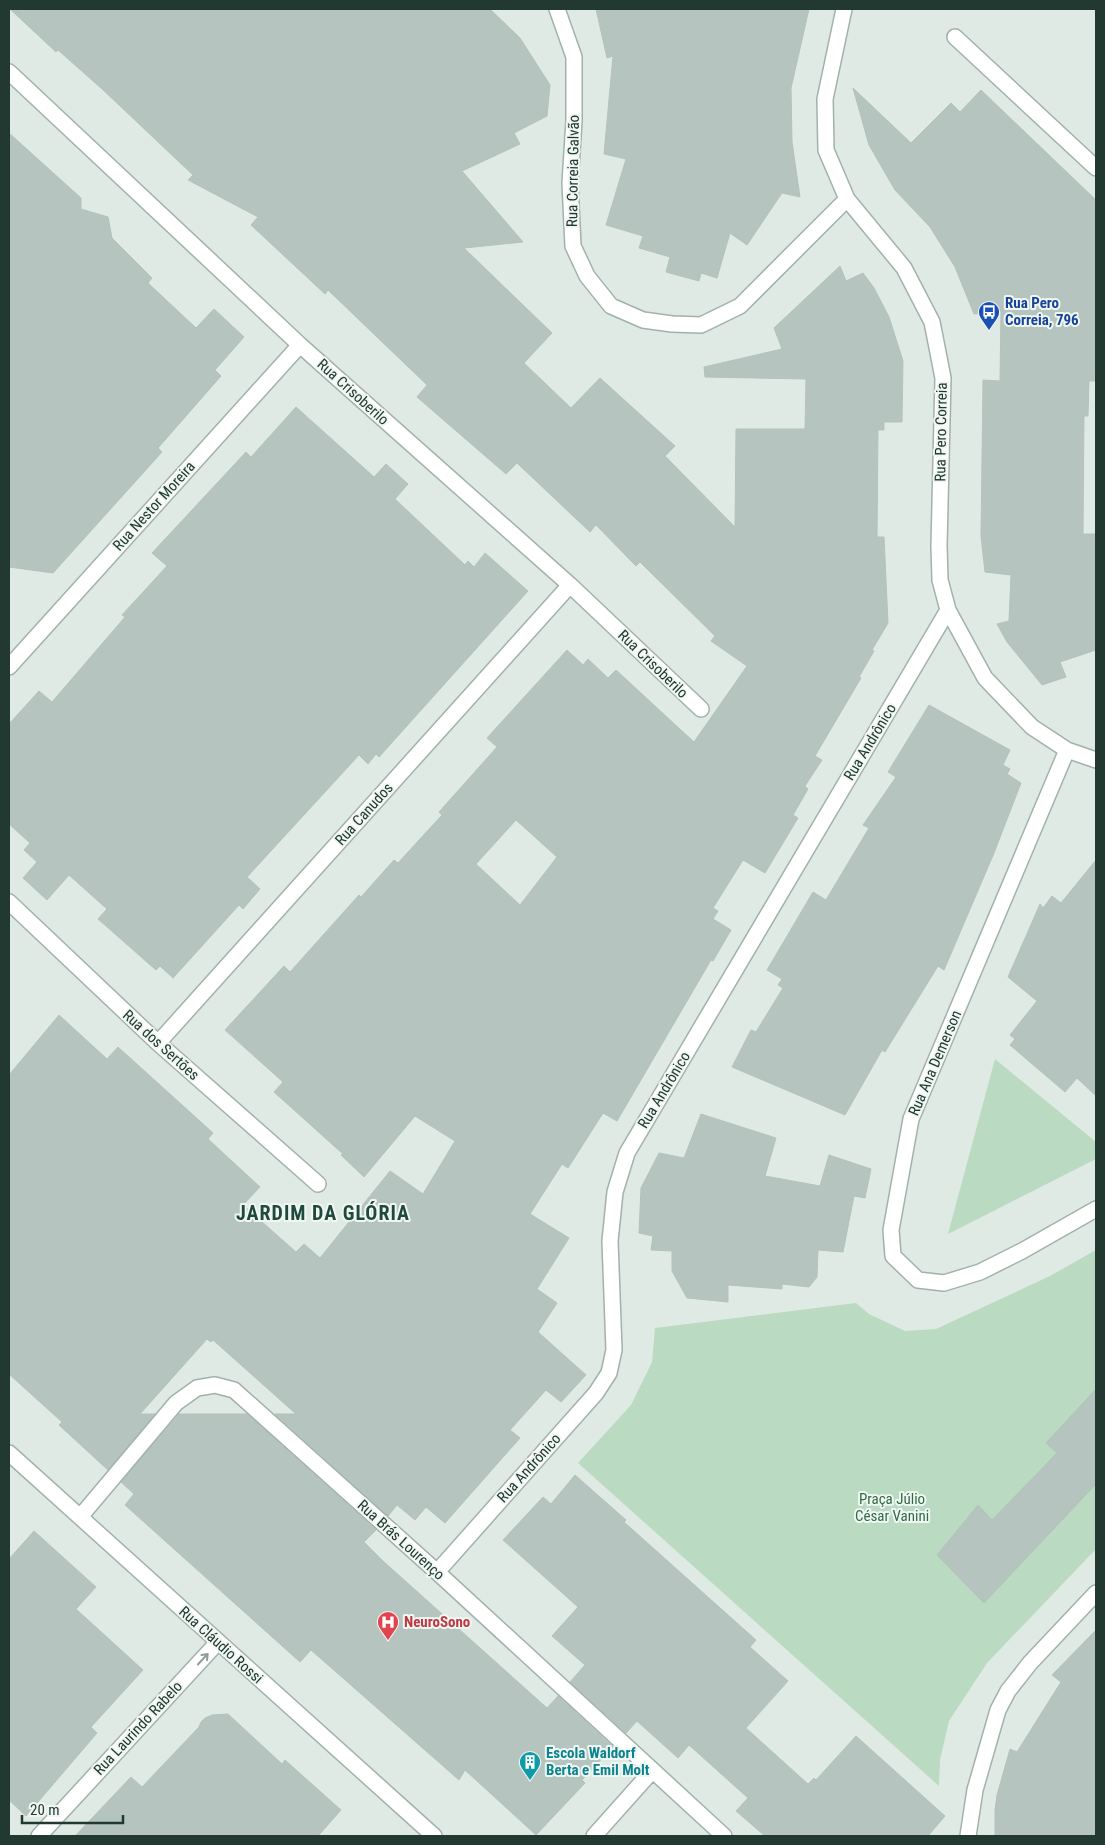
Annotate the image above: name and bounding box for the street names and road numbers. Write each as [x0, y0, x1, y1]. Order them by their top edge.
street label: Rua Correia Galvão [563, 115, 583, 227]
street label: Rua Crisoberilo [313, 355, 393, 429]
street label: Rua Pero Correia [931, 382, 951, 482]
street label: Rua Nestor Moreira [109, 458, 199, 554]
street label: Rua Crisoberilo [614, 626, 692, 702]
street label: Rua Andrônico [840, 700, 900, 784]
street label: Rua Canudos [331, 779, 397, 849]
street label: Rua dos Sertões [119, 1006, 203, 1084]
street label: Rua Ana Demerson [905, 1008, 965, 1118]
street label: Rua Andrônico [634, 1048, 694, 1132]
street label: Rua Andrônico [493, 1430, 565, 1506]
street label: Rua Brás Lourenço [354, 1496, 448, 1584]
street label: Rua Cláudio Rossi [175, 1603, 267, 1687]
street label: Rua Laurindo Rabelo [90, 1677, 186, 1779]

